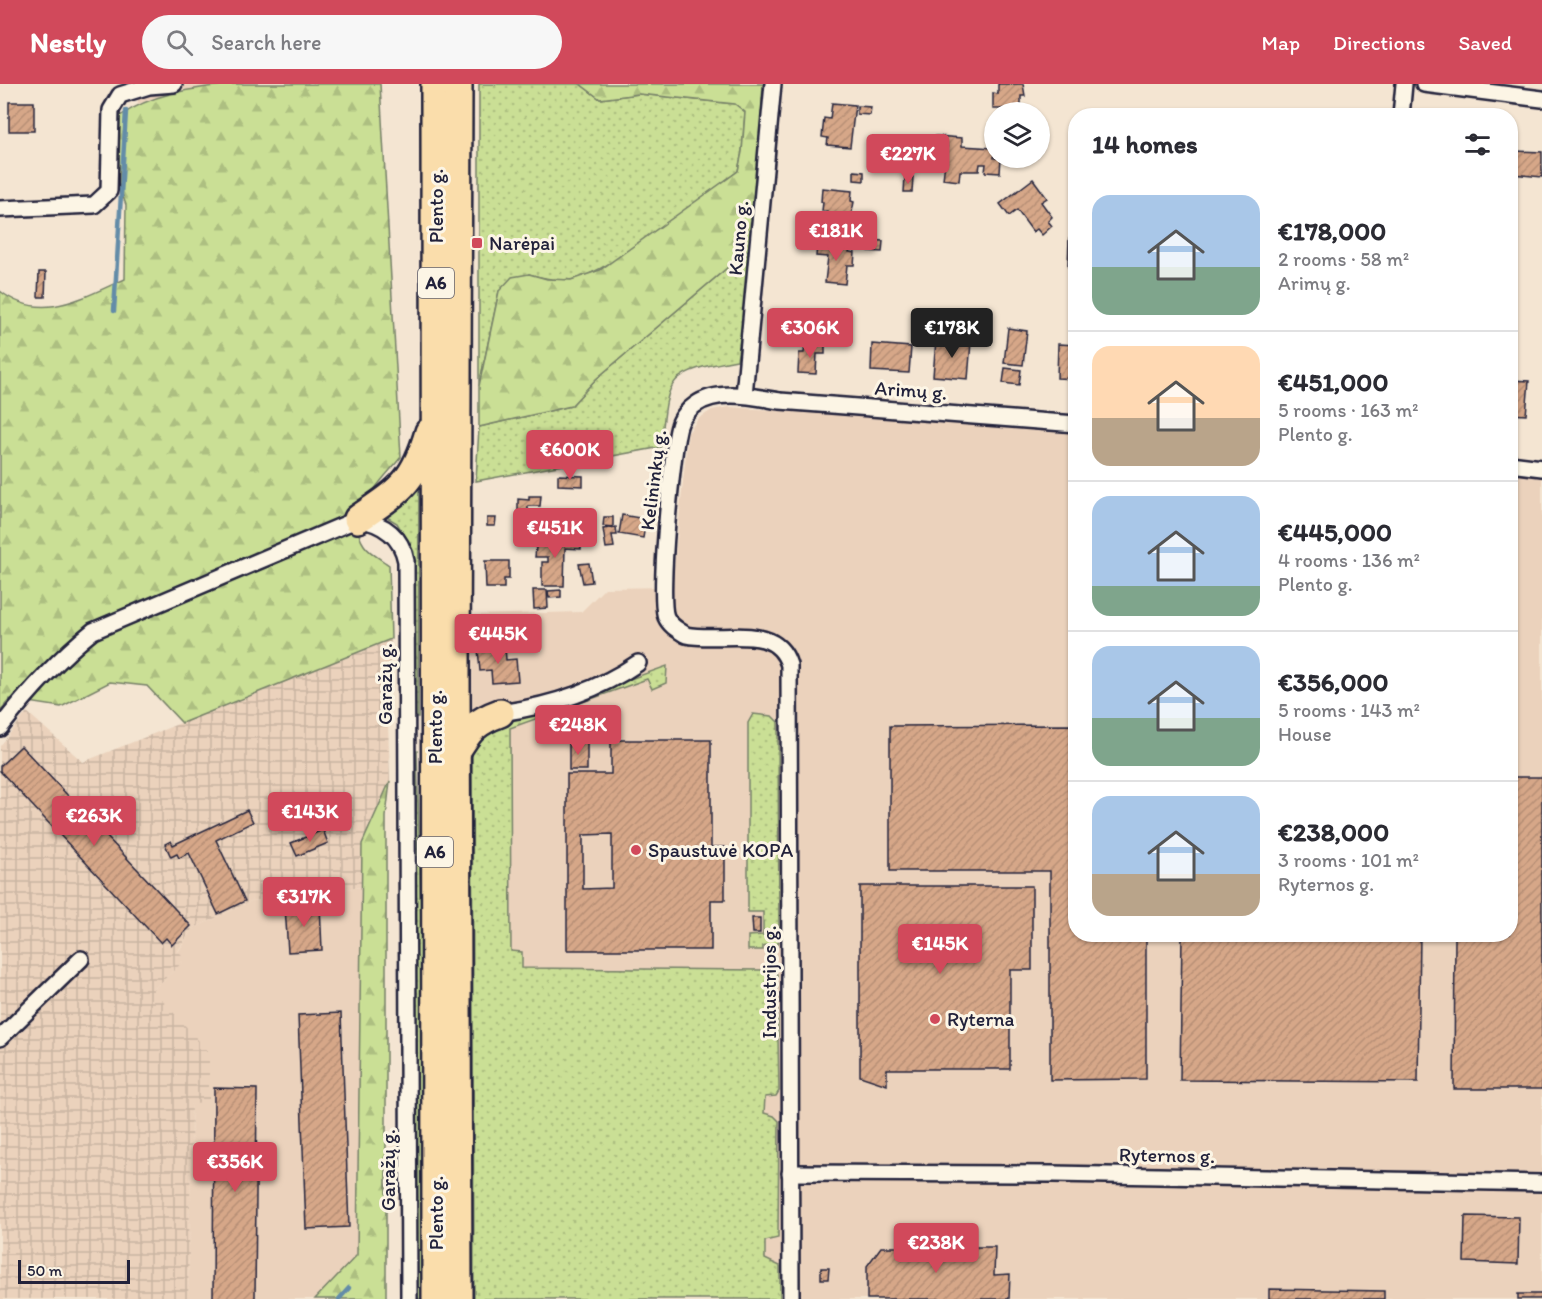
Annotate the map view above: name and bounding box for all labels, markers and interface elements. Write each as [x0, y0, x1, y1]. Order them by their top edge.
search box [142, 15, 562, 69]
text: Nestly [30, 25, 106, 59]
icon: search [163, 26, 196, 59]
text: Search here [211, 29, 322, 56]
text: Map [1262, 30, 1300, 55]
text: Directions [1333, 30, 1425, 55]
text: Saved [1458, 30, 1512, 55]
map controls [984, 102, 1050, 168]
button: layers [984, 102, 1050, 168]
text: 14 homes [1092, 128, 1198, 160]
icon: filters [1461, 128, 1494, 161]
pin: €227K [866, 134, 950, 185]
text: €227K [880, 141, 936, 165]
street label: Plento g. [424, 169, 448, 243]
street label: Kauno g. [723, 200, 753, 276]
pin: €181K [794, 211, 878, 262]
text: €178,000 [1278, 215, 1386, 247]
text: €181K [809, 218, 863, 242]
icon: home [1140, 219, 1212, 291]
place label: Narėpai [489, 231, 555, 255]
marker: Narėpai [470, 236, 484, 250]
text: 2 rooms · 58 m² [1278, 247, 1409, 271]
road number: A6 [418, 268, 454, 298]
text: Arimų g. [1278, 271, 1351, 295]
pin: €306K [768, 308, 852, 359]
pin: €178K [910, 308, 994, 359]
text: €306K [781, 315, 839, 339]
text: €178K [925, 315, 979, 339]
text: €451,000 [1278, 366, 1388, 398]
icon: home [1140, 370, 1212, 442]
street label: Arimų g. [874, 375, 948, 405]
text: 5 rooms · 163 m² [1278, 398, 1419, 422]
text: Plento g. [1278, 422, 1353, 446]
street label: Kelininkų g. [635, 428, 671, 532]
pin: €600K [528, 430, 612, 481]
text: €600K [540, 437, 600, 461]
pin: €451K [513, 508, 597, 559]
text: €451K [527, 515, 583, 539]
text: €445,000 [1278, 516, 1392, 548]
icon: home [1140, 520, 1212, 592]
text: 4 rooms · 136 m² [1278, 548, 1420, 572]
text: Plento g. [1278, 572, 1353, 596]
pin: €445K [456, 614, 540, 665]
text: €445K [469, 621, 527, 645]
street label: Garažų g. [373, 643, 397, 725]
text: €356,000 [1278, 666, 1389, 698]
icon: home [1140, 670, 1212, 742]
street label: Plento g. [423, 690, 447, 764]
text: 5 rooms · 143 m² [1278, 698, 1420, 722]
pin: €248K [536, 705, 620, 756]
text: €248K [549, 712, 607, 736]
text: House [1278, 722, 1332, 746]
pin: €143K [268, 792, 352, 843]
pin: €263K [52, 796, 136, 847]
text: €143K [282, 799, 338, 823]
text: €263K [66, 803, 122, 827]
text: €238,000 [1278, 816, 1389, 848]
icon: home [1140, 820, 1212, 892]
road number: A6 [417, 837, 453, 867]
place label: Spaustuvė KOPA [648, 838, 793, 862]
marker: Spaustuvė KOPA [629, 843, 643, 857]
text: 3 rooms · 101 m² [1278, 848, 1419, 872]
text: Ryternos g. [1278, 872, 1374, 896]
pin: €317K [262, 877, 346, 928]
text: €317K [277, 884, 331, 908]
pin: €145K [898, 924, 982, 975]
street label: Industrijos g. [757, 925, 781, 1039]
text: €145K [912, 931, 968, 955]
place label: Ryterna [947, 1007, 1015, 1031]
marker: Ryterna [928, 1012, 942, 1026]
street label: Garažų g. [376, 1129, 400, 1211]
pin: €356K [193, 1142, 277, 1193]
street label: Ryternos g. [1119, 1142, 1215, 1168]
text: €356K [207, 1149, 263, 1173]
street label: Plento g. [424, 1176, 448, 1250]
pin: €238K [894, 1223, 978, 1274]
text: €238K [908, 1230, 964, 1254]
scale bar [18, 1257, 130, 1284]
text: 50 m [27, 1261, 62, 1280]

